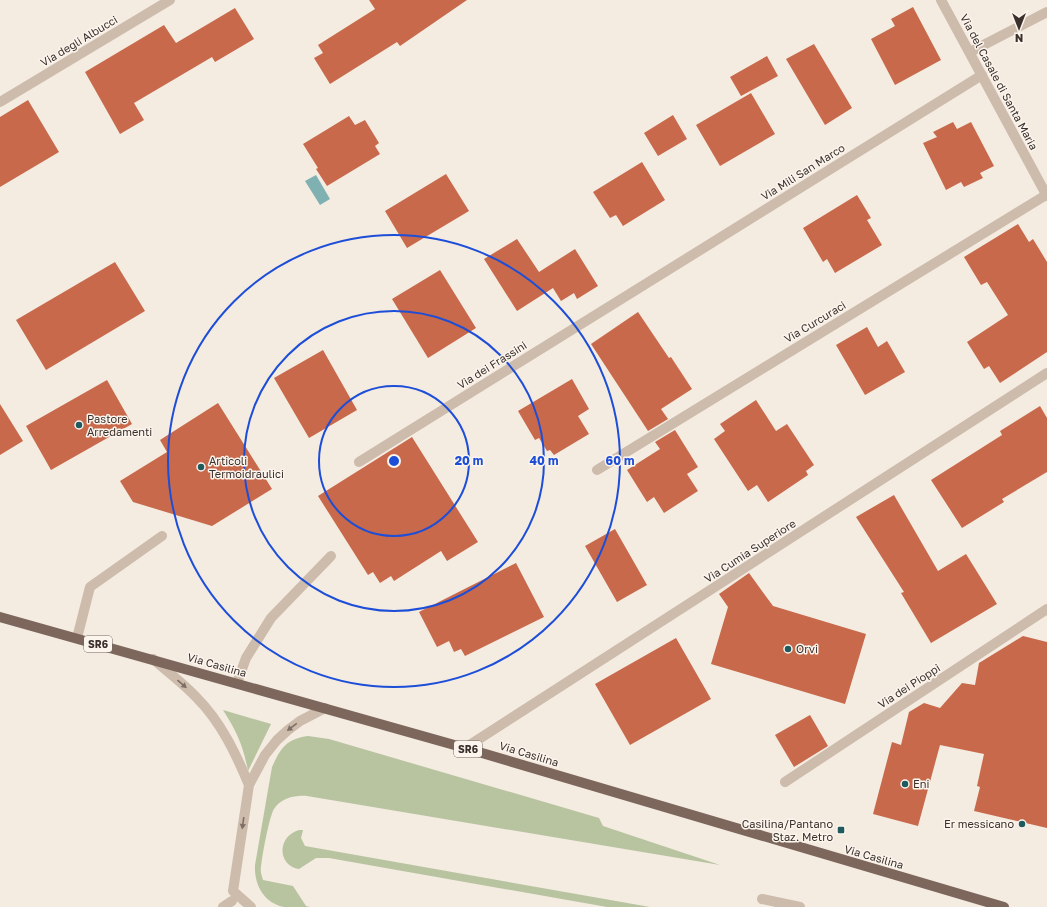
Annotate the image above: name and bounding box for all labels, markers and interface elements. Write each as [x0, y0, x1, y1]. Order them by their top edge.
north arrow [999, 8, 1039, 48]
street label: Via degli Albucci [38, 12, 120, 69]
street label: Via del Casale di Santa Maria [958, 12, 1041, 152]
text: N [1015, 32, 1023, 45]
street label: Via Mili San Marco [759, 140, 847, 203]
street label: Via Curcuraci [782, 298, 848, 345]
street label: Via dei Frassini [455, 338, 529, 391]
place label: Pastore Arredamenti [87, 412, 152, 438]
marker: Pastore Arredamenti [74, 420, 84, 430]
text: 20 m [455, 453, 483, 468]
text: 40 m [530, 453, 558, 468]
text: 60 m [606, 453, 634, 468]
place label: Articoli Termoidraulici [209, 454, 284, 480]
centre of rings [387, 454, 401, 468]
marker: Articoli Termoidraulici [196, 462, 206, 472]
street label: Via Cumia Superiore [702, 516, 798, 585]
road number: SR6 [84, 636, 112, 652]
place label: Orvi [796, 642, 818, 655]
marker: Orvi [783, 644, 793, 654]
street label: Via Casilina [186, 650, 248, 679]
street label: Via dei Pioppi [875, 661, 942, 710]
one-way arrow [177, 680, 187, 689]
one-way arrow [286, 723, 297, 732]
street label: Via Casilina [498, 738, 560, 769]
road number: SR6 [454, 741, 482, 757]
place label: Eni [913, 777, 929, 790]
marker: Eni [900, 779, 910, 789]
one-way arrow [240, 817, 246, 829]
place label: Casilina/Pantano Staz. Metro [742, 817, 833, 843]
place label: Er messicano [944, 817, 1014, 830]
marker: Er messicano [1017, 819, 1027, 829]
marker: Casilina/Pantano Staz. Metro [836, 825, 846, 835]
street label: Via Casilina [843, 842, 905, 871]

